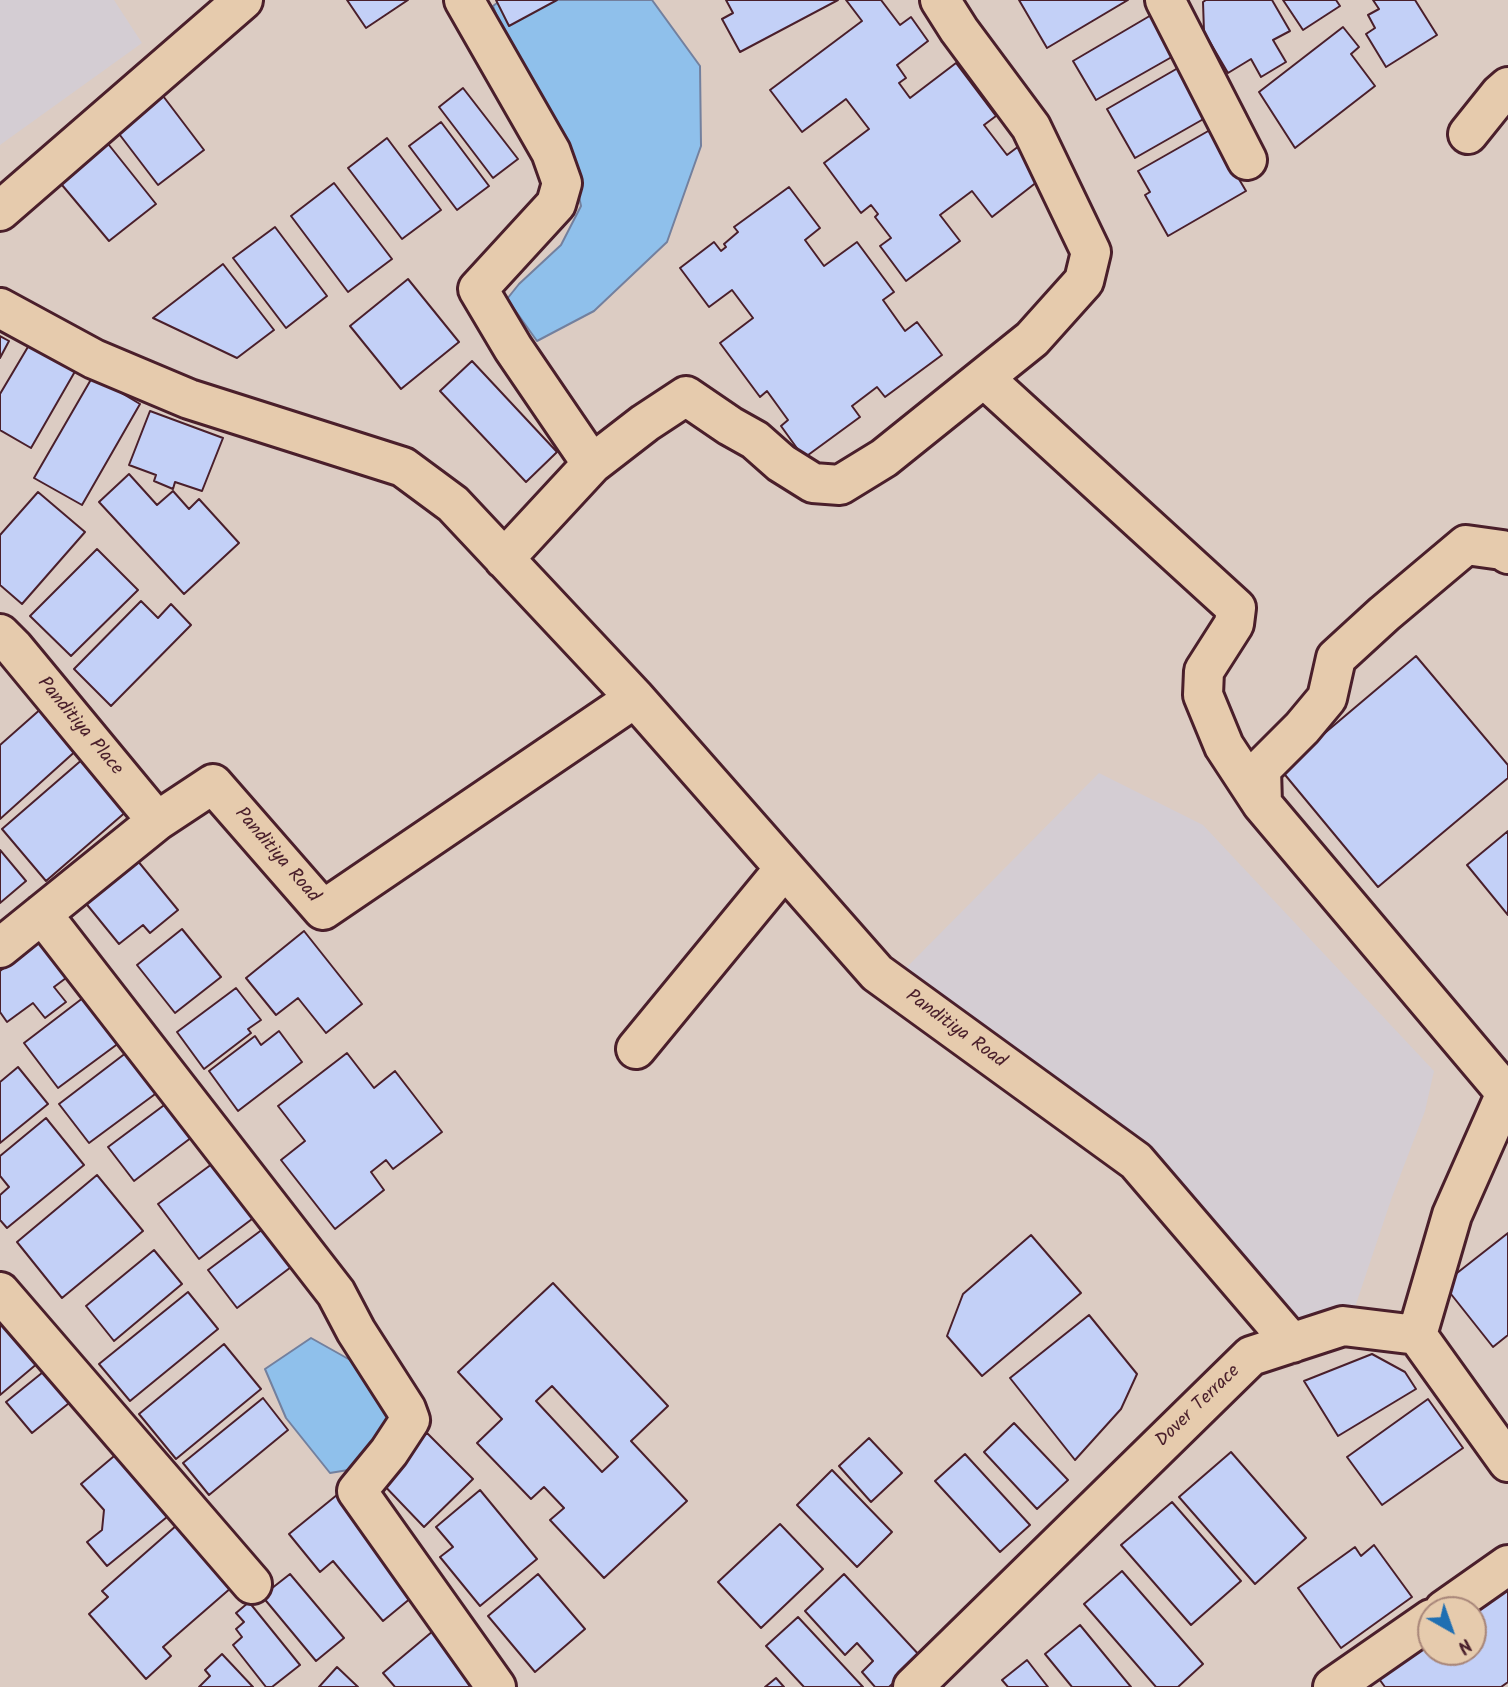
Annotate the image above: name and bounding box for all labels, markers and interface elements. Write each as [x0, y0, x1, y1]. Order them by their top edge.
street label: Panditiya Place [31, 673, 127, 781]
street label: Panditiya Road [228, 804, 324, 908]
street label: Panditiya Road [900, 986, 1010, 1074]
street label: Dover Terrace [1152, 1361, 1246, 1453]
north arrow [1417, 1596, 1487, 1666]
text: N [1450, 1630, 1478, 1661]

